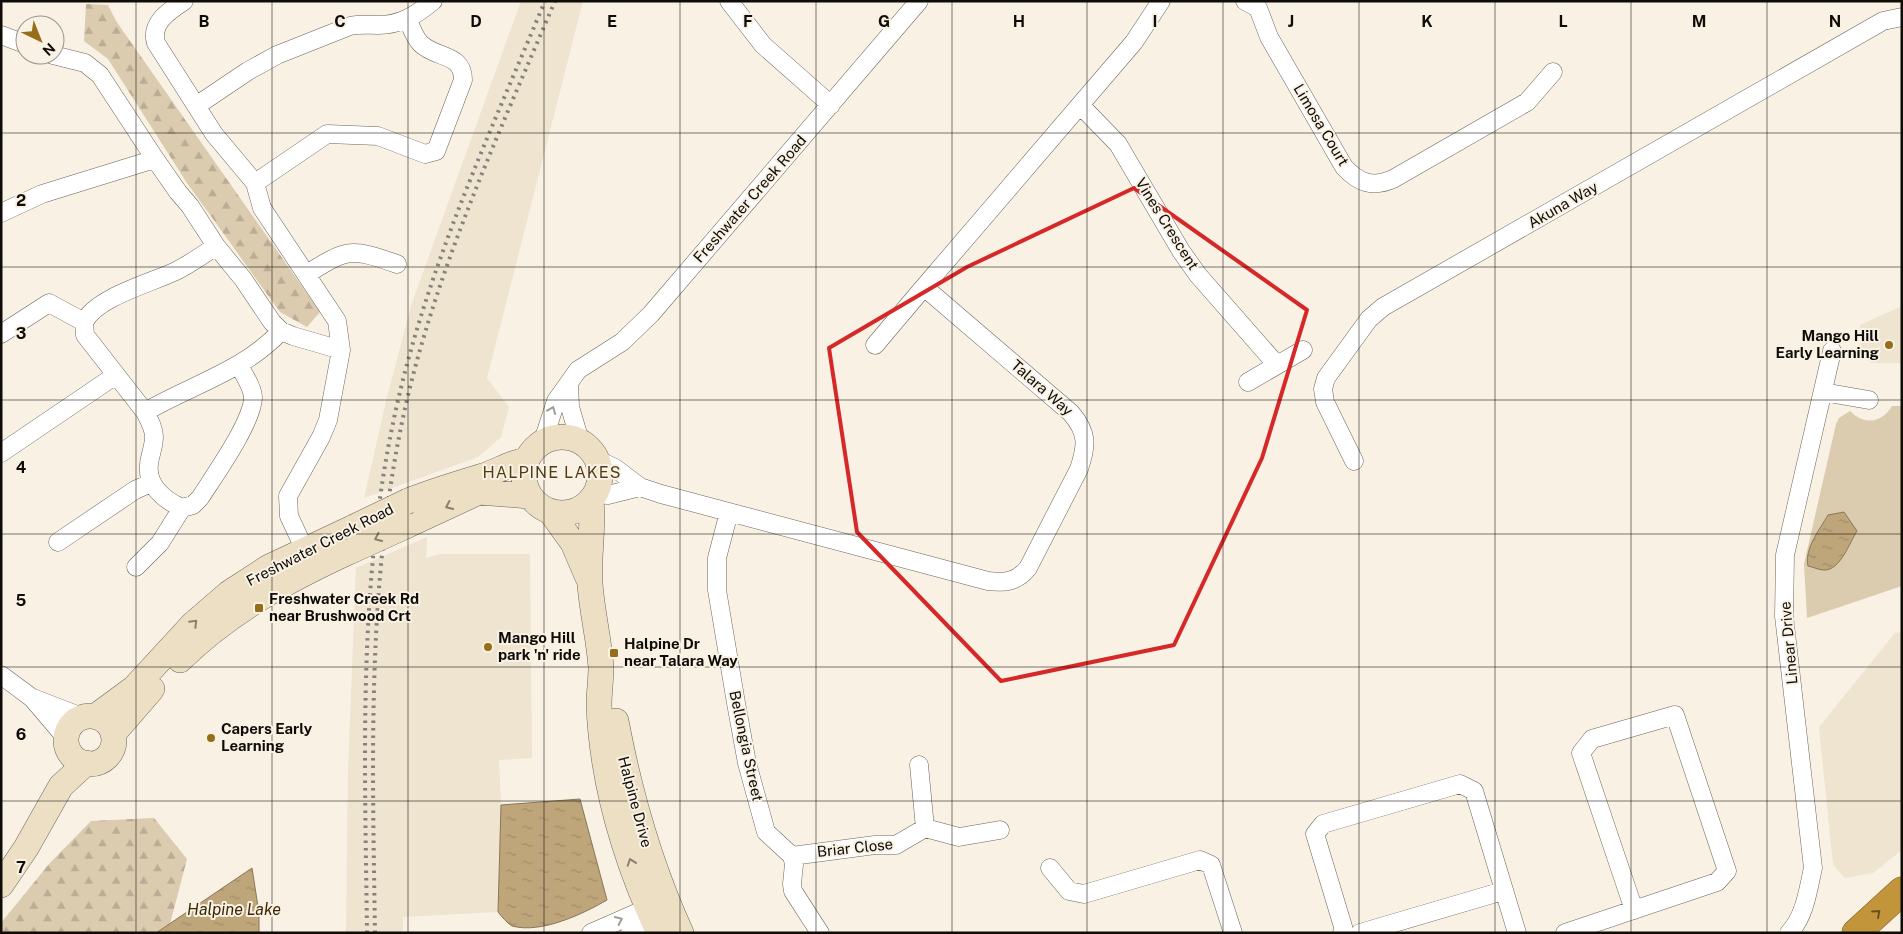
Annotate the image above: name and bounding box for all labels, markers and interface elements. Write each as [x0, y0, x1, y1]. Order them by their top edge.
text: B [199, 12, 210, 31]
text: C [334, 12, 346, 31]
text: D [470, 12, 482, 31]
text: E [607, 12, 617, 31]
text: F [743, 12, 753, 31]
text: G [878, 12, 890, 31]
text: H [1013, 12, 1025, 31]
text: I [1153, 12, 1157, 31]
text: J [1288, 12, 1294, 31]
text: K [1421, 12, 1433, 31]
text: L [1558, 12, 1568, 31]
text: M [1692, 12, 1706, 31]
text: N [1829, 12, 1841, 31]
north arrow [15, 15, 65, 65]
text: N [39, 40, 58, 59]
street label: Limosa Court [1290, 81, 1353, 169]
street label: Freshwater Creek Road [690, 132, 809, 266]
street label: Vines Crescent [1132, 175, 1203, 273]
street label: Akuna Way [1525, 178, 1601, 231]
text: 2 [16, 191, 26, 210]
text: 3 [16, 324, 26, 343]
place label: Mango Hill Early Learning [1776, 327, 1880, 361]
marker: Mango Hill Early Learning [1883, 339, 1895, 351]
street label: Talara Way [1008, 356, 1077, 419]
one-way arrow [547, 407, 557, 415]
text: 4 [16, 458, 27, 477]
district label: HALPINE LAKES [483, 463, 621, 482]
one-way arrow [445, 499, 454, 510]
street label: Freshwater Creek Road [243, 500, 396, 589]
one-way arrow [375, 532, 384, 542]
place label: Freshwater Creek Rd near Brushwood Crt [269, 590, 419, 624]
text: 5 [16, 591, 27, 610]
street label: Linear Drive [1776, 601, 1801, 685]
marker: Freshwater Creek Rd near Brushwood Crt [253, 602, 265, 614]
one-way arrow [189, 620, 198, 629]
place label: Mango Hill park 'n' ride [498, 629, 581, 663]
place label: Halpine Dr near Talara Way [624, 635, 738, 669]
marker: Mango Hill park 'n' ride [482, 641, 494, 653]
marker: Halpine Dr near Talara Way [608, 647, 620, 659]
street label: Bellongia Street [726, 689, 767, 803]
place label: Capers Early Learning [221, 720, 313, 754]
text: 6 [16, 725, 26, 744]
marker: Capers Early Learning [205, 732, 217, 744]
street label: Halpine Drive [615, 754, 656, 849]
street label: Briar Close [816, 835, 894, 860]
text: 7 [16, 858, 26, 877]
one-way arrow [627, 858, 637, 866]
water label: Halpine Lake [187, 900, 281, 919]
one-way arrow [1872, 910, 1881, 919]
one-way arrow [614, 916, 623, 927]

